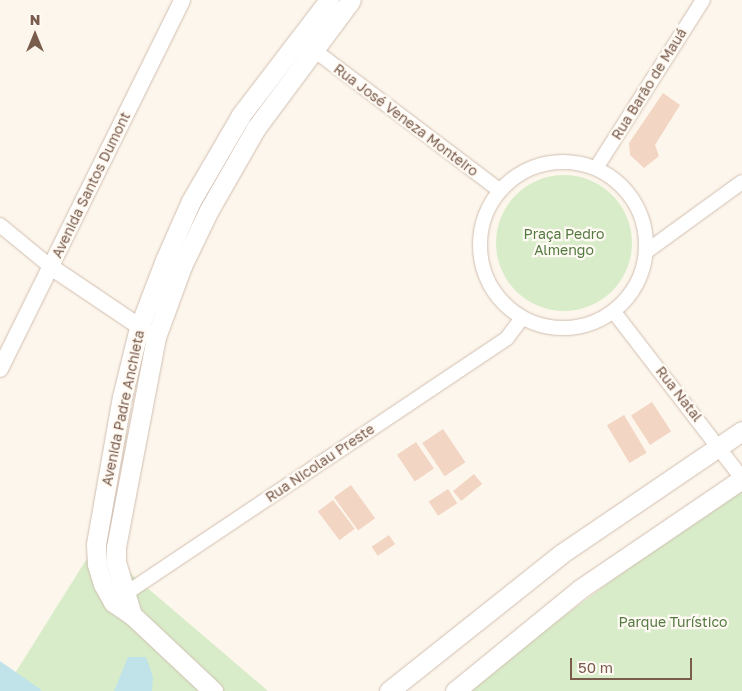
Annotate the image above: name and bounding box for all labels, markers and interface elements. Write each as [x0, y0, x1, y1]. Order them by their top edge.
north arrow [10, 10, 60, 60]
text: N [30, 11, 40, 28]
street label: Rua Barão de Mauá [608, 25, 690, 143]
street label: Rua José Veneza Monteiro [331, 60, 481, 180]
street label: Avenida Santos Dumont [48, 109, 134, 261]
park label: Praça Pedro Almengo [524, 226, 604, 258]
street label: Avenida Padre Anchieta [98, 329, 148, 487]
street label: Rua Natal [652, 363, 706, 425]
street label: Rua Nicolau Preste [262, 420, 378, 506]
park label: Parque Turístico [619, 614, 727, 630]
scale bar [572, 648, 694, 680]
text: 50 m [578, 658, 613, 676]

